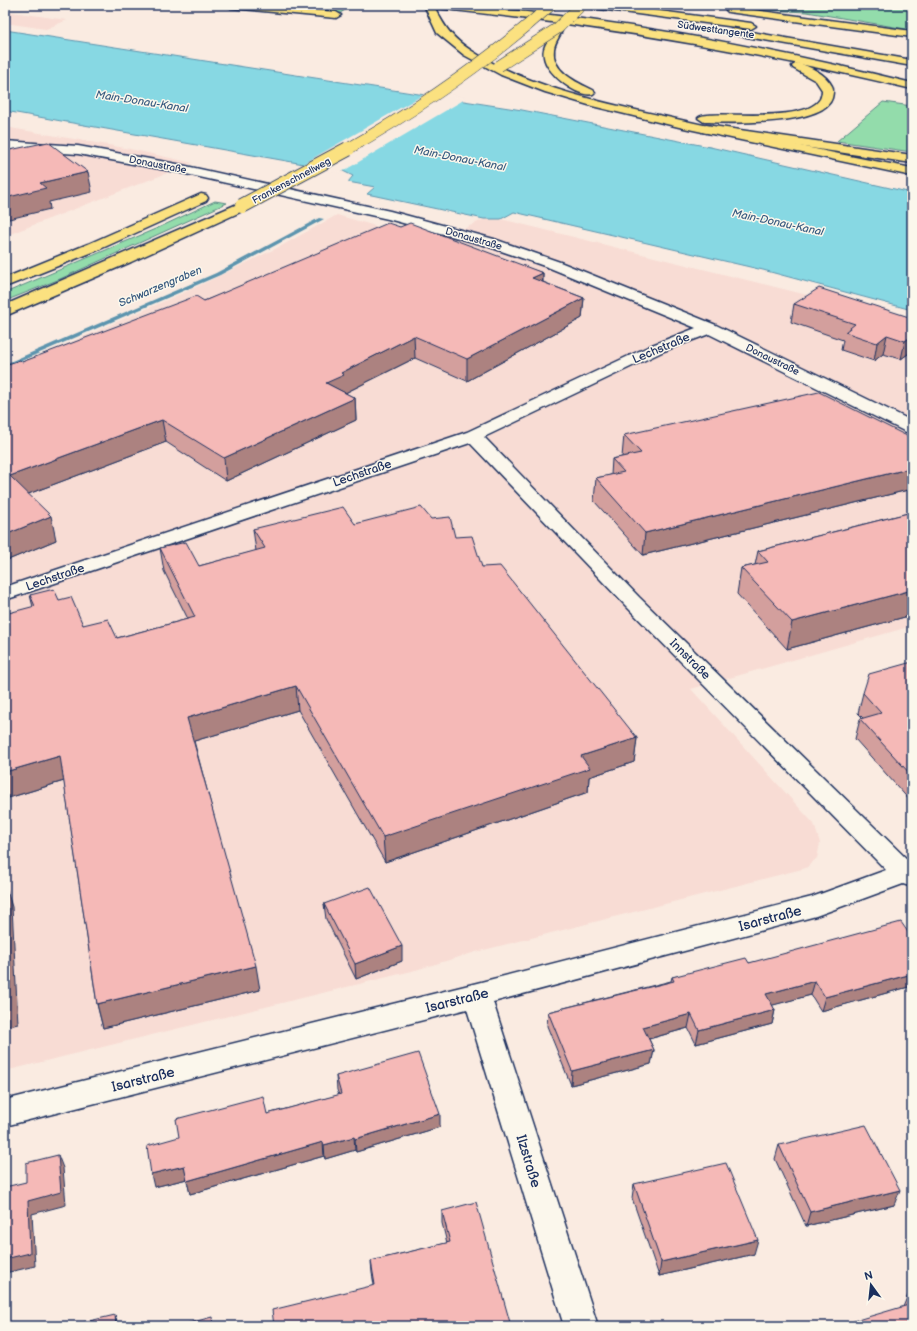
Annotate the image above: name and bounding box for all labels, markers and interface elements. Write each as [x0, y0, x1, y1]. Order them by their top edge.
street label: Südwesttangente [677, 19, 755, 41]
water label: Main-Donau-Kanal [95, 88, 189, 115]
water label: Main-Donau-Kanal [413, 143, 507, 174]
street label: Donaustraße [128, 154, 188, 176]
street label: Frankenschnellweg [250, 155, 333, 207]
water label: Main-Donau-Kanal [731, 206, 825, 239]
street label: Donaustraße [444, 225, 503, 253]
water label: Schwarzengraben [117, 263, 204, 310]
street label: Lechstraße [630, 330, 692, 367]
street label: Donaustraße [744, 342, 801, 378]
street label: Lechstraße [331, 456, 393, 490]
street label: Lechstraße [24, 560, 86, 594]
street label: Innstraße [666, 636, 713, 683]
street label: Isarstraße [737, 902, 803, 935]
street label: Isarstraße [424, 984, 490, 1017]
street label: Isarstraße [110, 1063, 176, 1096]
street label: Ilzstraße [512, 1133, 545, 1190]
north arrow [851, 1265, 891, 1305]
text: N [863, 1268, 874, 1283]

